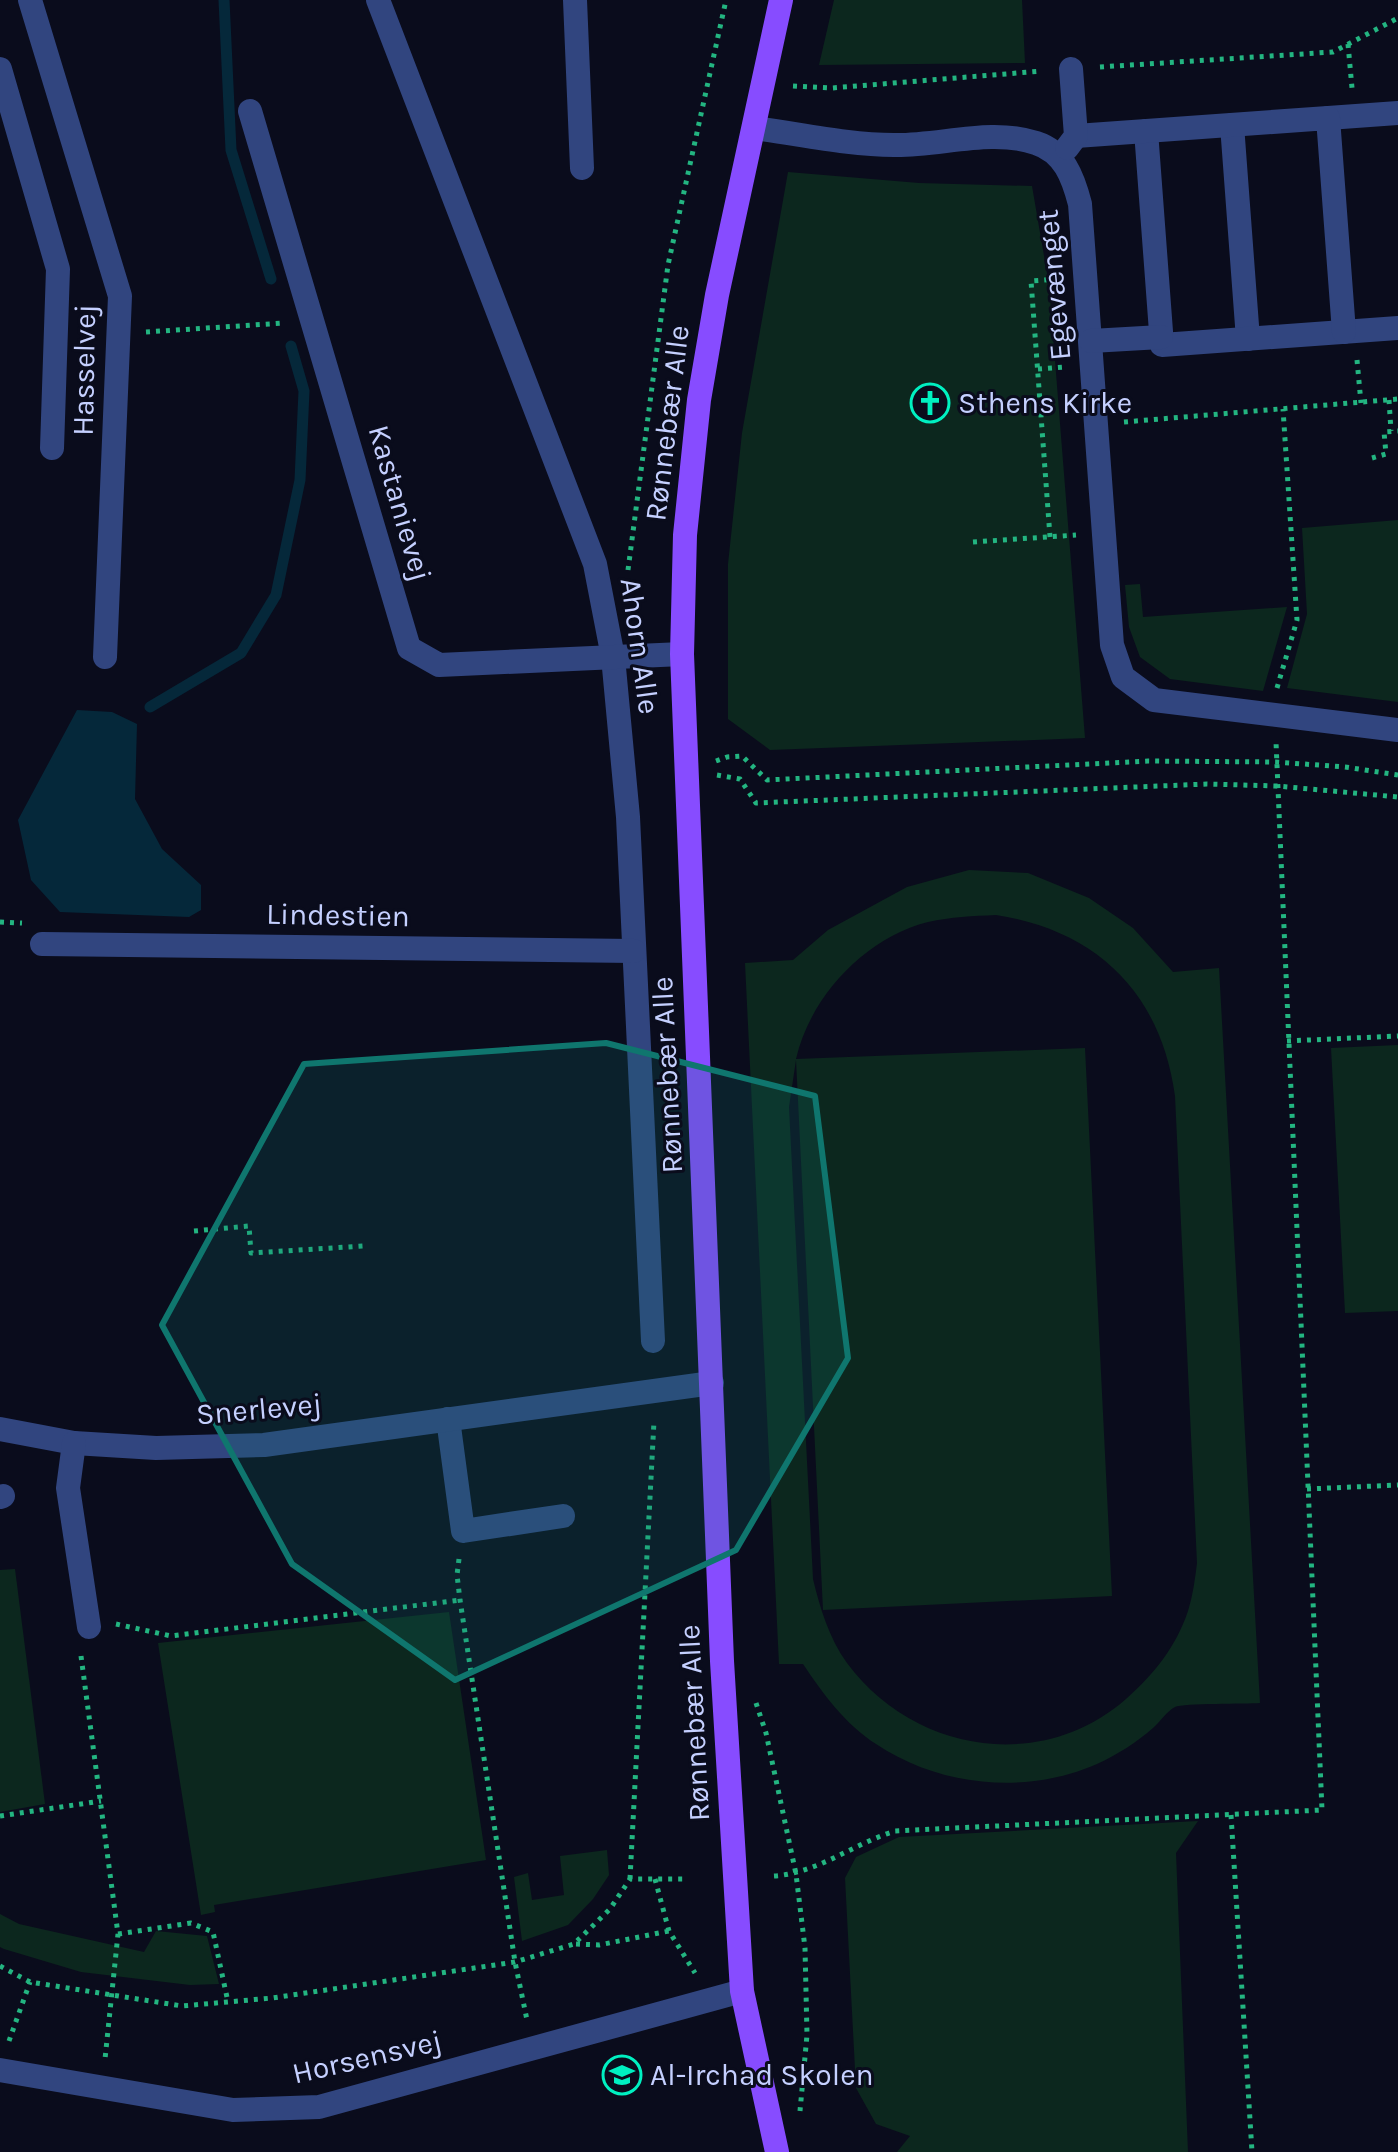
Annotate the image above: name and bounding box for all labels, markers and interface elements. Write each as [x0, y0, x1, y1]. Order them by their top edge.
street label: Egevænget [1029, 208, 1079, 362]
street label: Hasselvej [65, 304, 103, 436]
street label: Rønnebær Alle [637, 323, 697, 523]
church icon: Sthens Kirke [909, 382, 951, 424]
place label: Sthens Kirke [958, 385, 1132, 421]
street label: Kastanievej [361, 421, 439, 585]
street label: Ahorn Alle [613, 576, 667, 716]
street label: Lindestien [266, 896, 410, 934]
street label: Rønnebær Alle [644, 976, 690, 1174]
street label: Snerlevej [195, 1386, 323, 1432]
street label: Rønnebær Alle [671, 1624, 717, 1822]
street label: Horsensvej [289, 2022, 445, 2092]
school or university icon: Al-Irchad Skolen [601, 2054, 643, 2096]
place label: Al-Irchad Skolen [650, 2057, 874, 2093]

